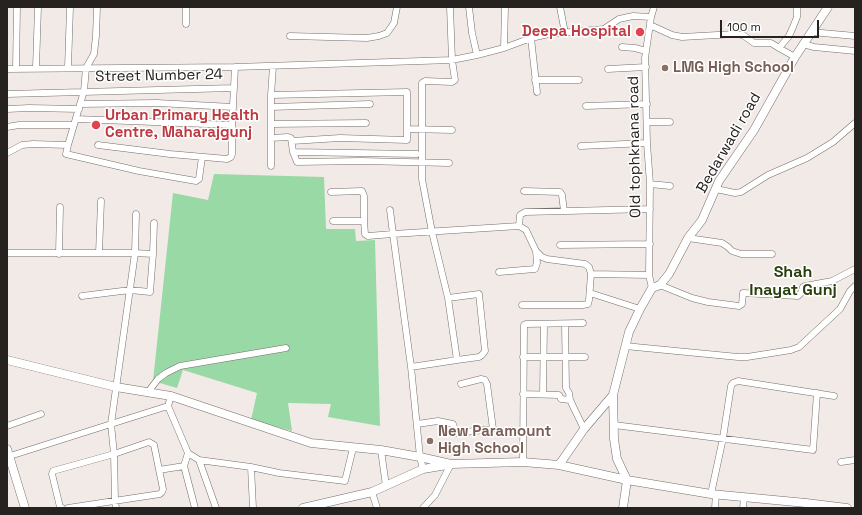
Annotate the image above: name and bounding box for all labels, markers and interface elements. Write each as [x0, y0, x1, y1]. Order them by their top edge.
scale bar [722, 12, 821, 38]
text: 100 m [727, 19, 761, 35]
place label: Deepa Hospital [522, 23, 631, 41]
marker: Deepa Hospital [634, 26, 646, 38]
place label: LMG High School [673, 59, 794, 77]
marker: LMG High School [660, 63, 670, 73]
street label: Street Number 24 [95, 66, 223, 86]
street label: Old tophknana road [625, 76, 645, 218]
street label: Bedarwadi road [693, 90, 765, 196]
place label: Urban Primary Health Centre, Maharajgunj [105, 107, 259, 142]
marker: Urban Primary Health Centre, Maharajgunj [90, 119, 102, 131]
district label: Shah Inayat Gunj [749, 263, 837, 301]
place label: New Paramount High School [438, 423, 551, 458]
marker: New Paramount High School [425, 436, 435, 446]

